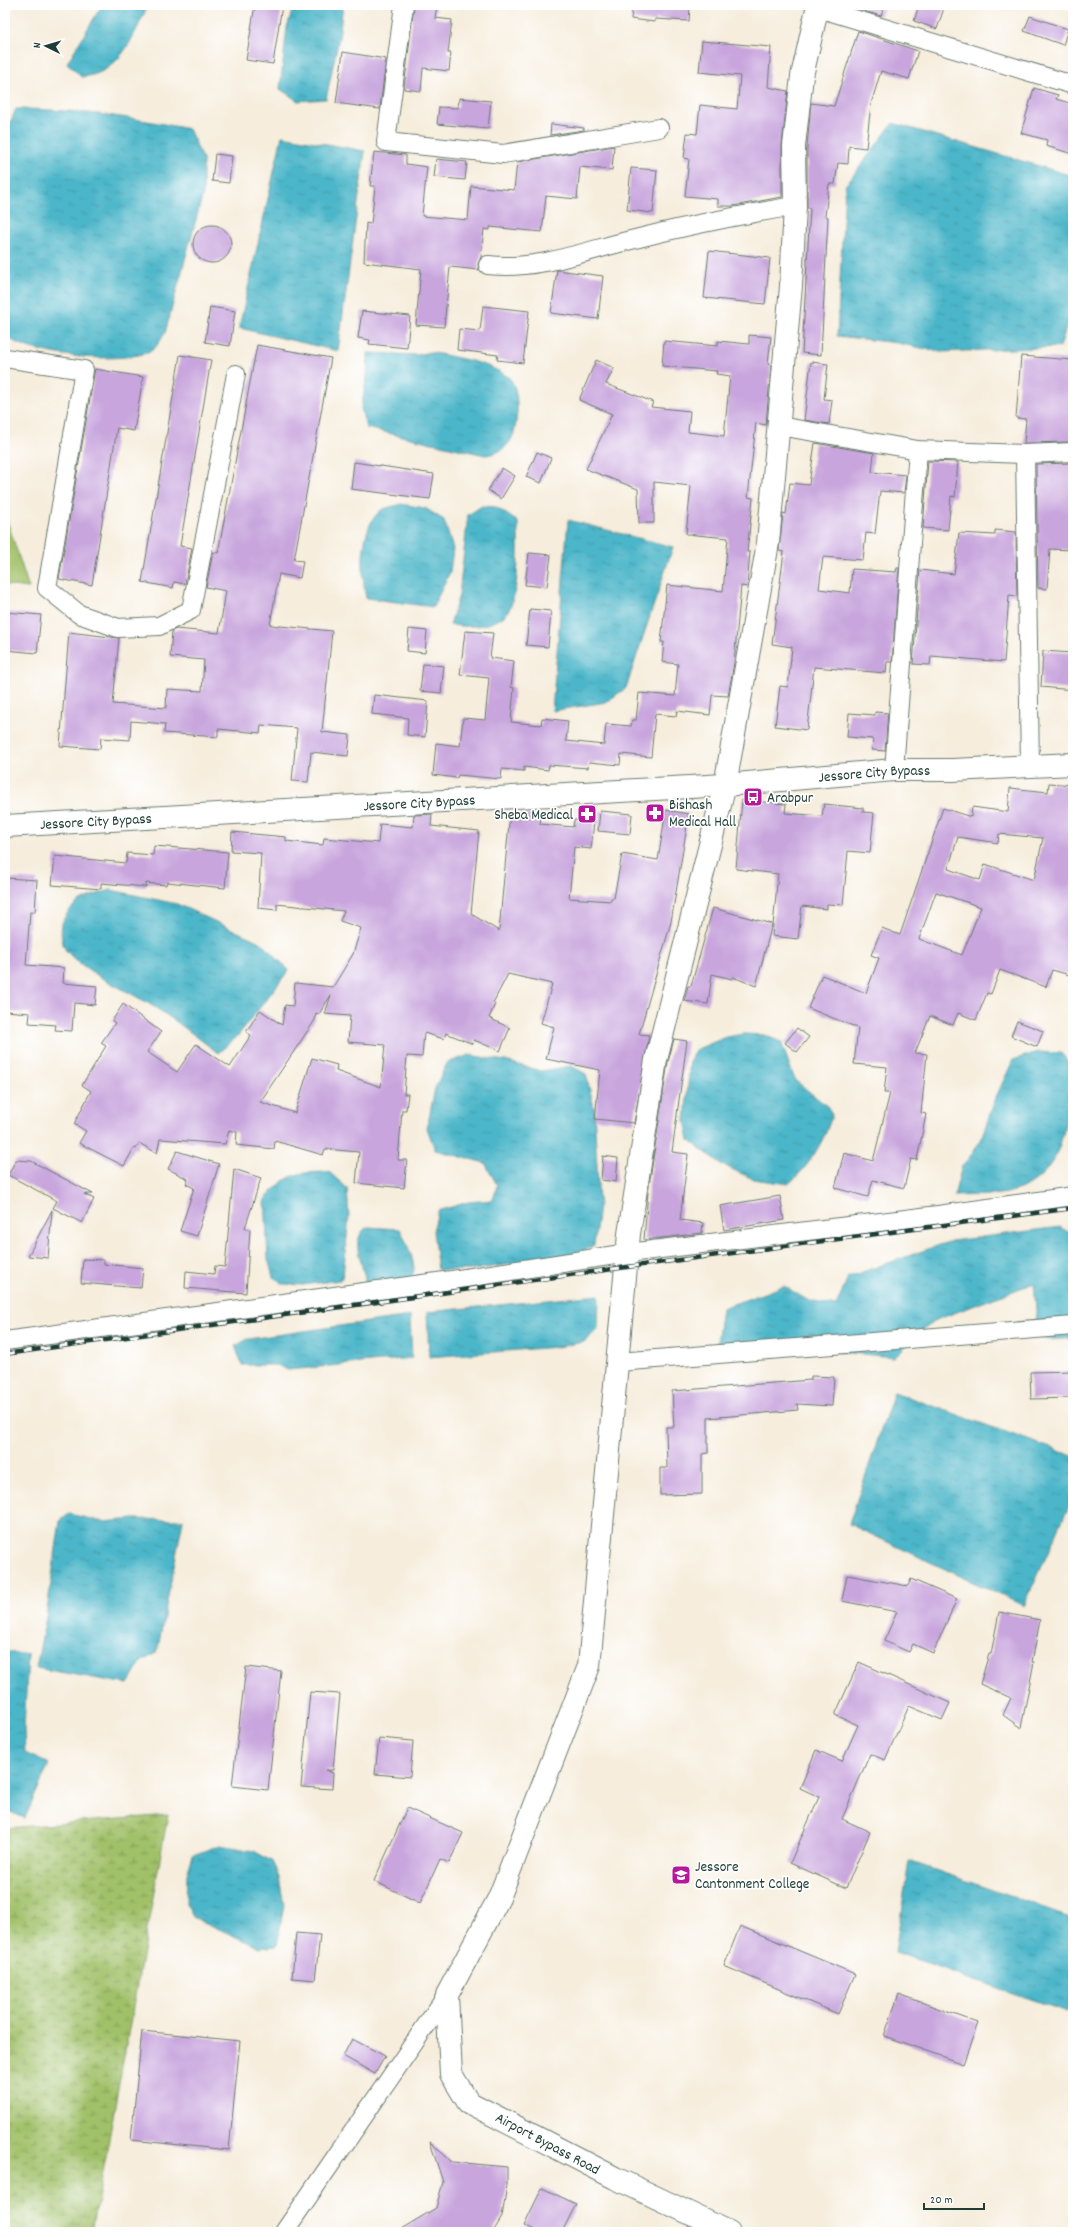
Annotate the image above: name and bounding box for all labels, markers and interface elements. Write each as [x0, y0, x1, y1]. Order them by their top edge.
north arrow [26, 26, 66, 66]
text: N [30, 41, 46, 49]
street label: Jessore City Bypass [818, 761, 930, 790]
bus stop icon: Arabpur [742, 786, 764, 808]
place label: Arabpur [767, 788, 814, 810]
street label: Jessore City Bypass [363, 790, 476, 819]
place label: Bishash Medical Hall [669, 795, 737, 834]
pharmacy icon: Bishash Medical Hall [644, 802, 666, 824]
pharmacy icon: Sheba Medical [576, 803, 598, 825]
place label: Sheba Medical [494, 805, 573, 827]
street label: Jessore City Bypass [39, 809, 153, 837]
place label: Jessore Cantonment College [695, 1857, 810, 1896]
school or university icon: Jessore Cantonment College [670, 1864, 692, 1886]
street label: Airport Bypass Road [491, 2108, 603, 2182]
scale bar [924, 2185, 984, 2211]
text: 20 m [930, 2192, 953, 2209]

